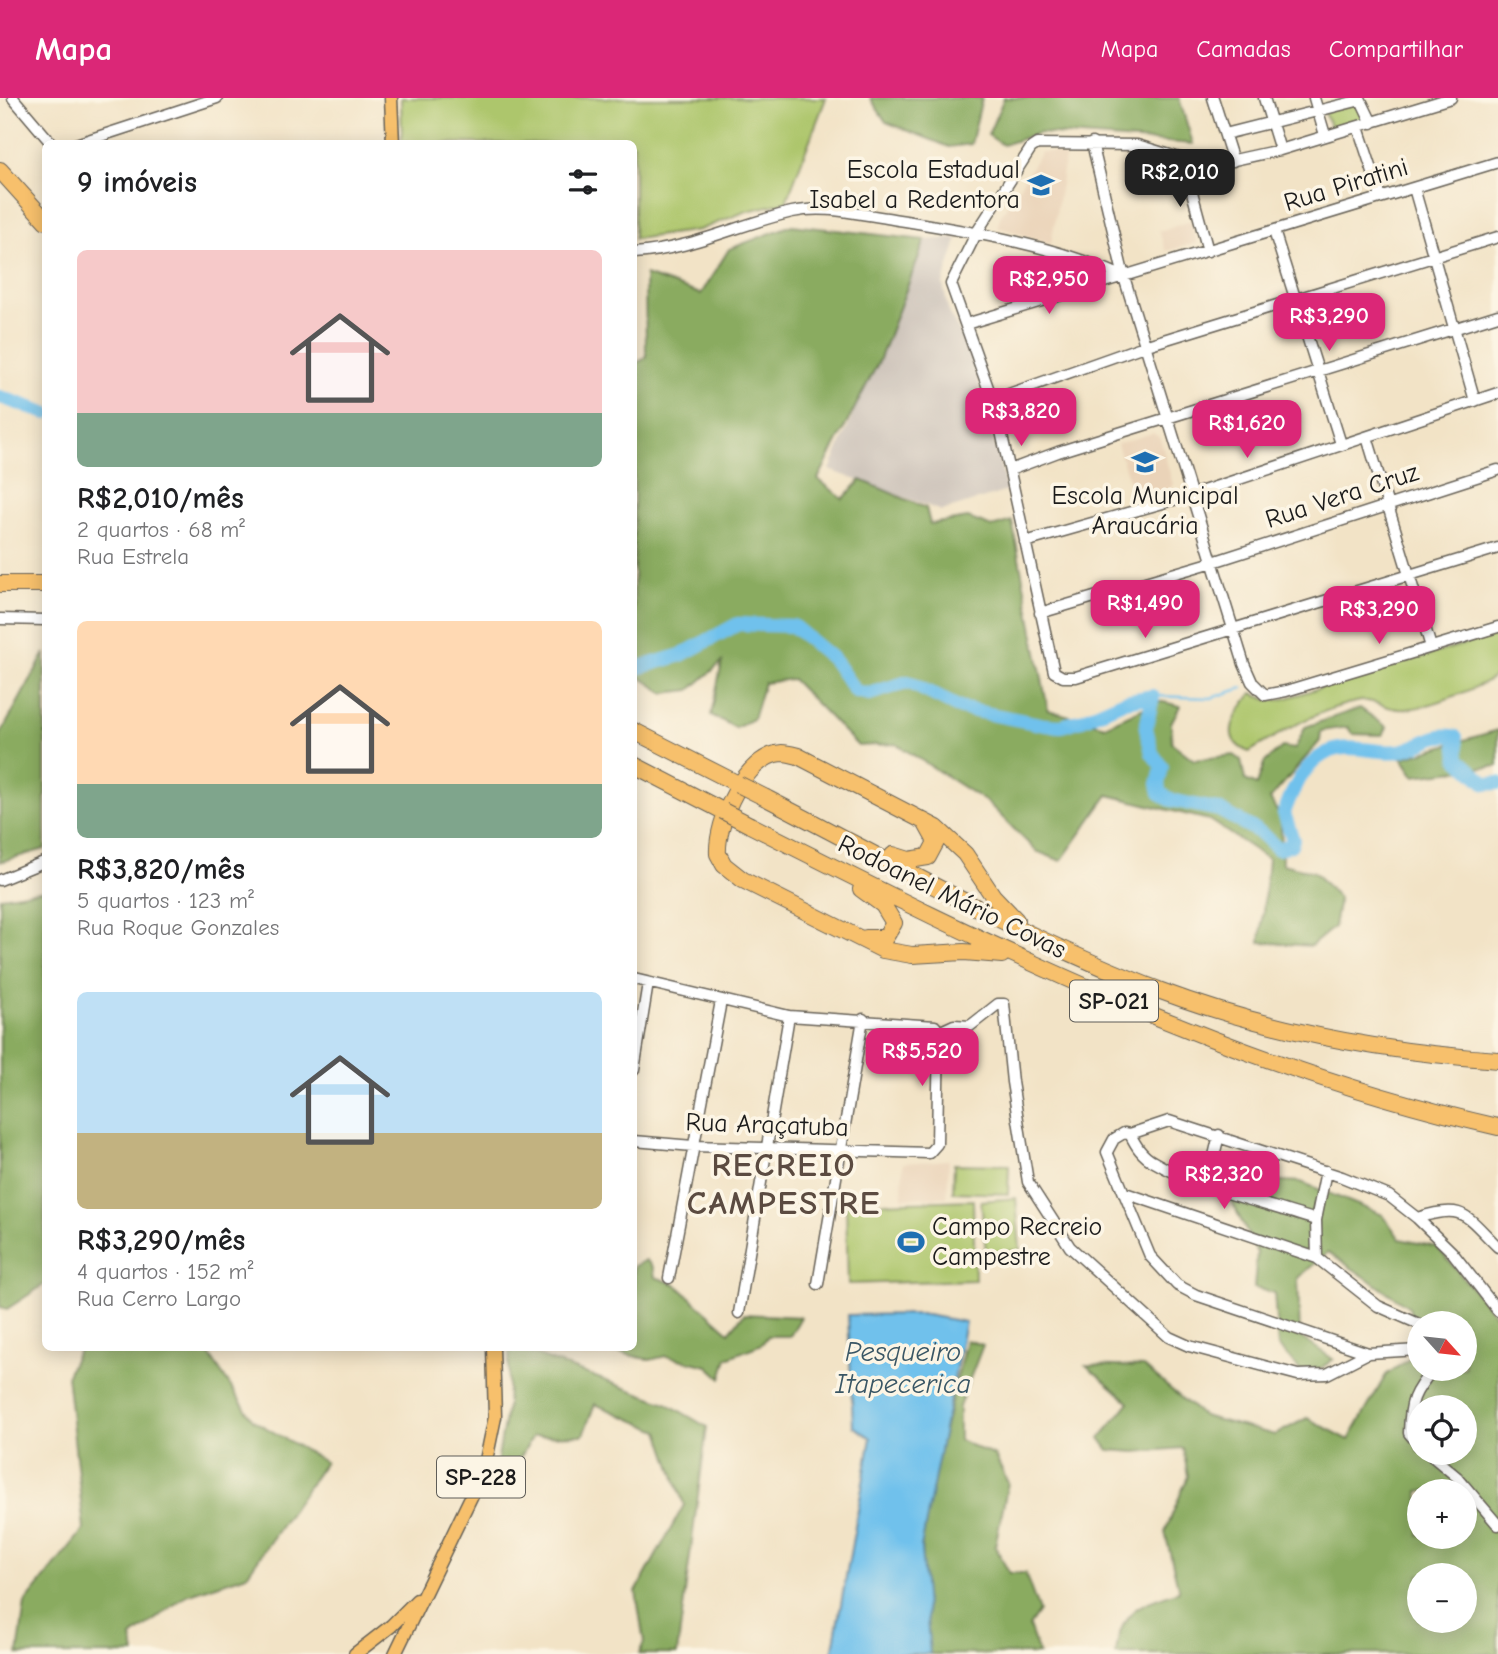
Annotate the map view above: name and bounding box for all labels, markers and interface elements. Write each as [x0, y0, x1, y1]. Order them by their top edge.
text: Mapa [35, 30, 112, 68]
text: Mapa [1101, 35, 1158, 63]
text: Camadas [1196, 35, 1291, 63]
text: Compartilhar [1329, 35, 1463, 63]
pin: R$2,010 [1115, 150, 1245, 209]
street label: Rua Piratini [1280, 152, 1412, 218]
place label: Escola Estadual Isabel a Redentora [809, 155, 1020, 215]
text: R$2,010 [1141, 158, 1219, 185]
icon: filters [564, 163, 602, 201]
text: 9 imóveis [77, 165, 197, 200]
school or university icon: Escola Estadual Isabel a Redentora [1026, 170, 1056, 200]
pin: R$2,950 [984, 256, 1114, 316]
text: R$2,950 [1009, 265, 1089, 292]
pin: R$3,290 [1264, 294, 1394, 353]
icon: home [277, 295, 403, 421]
text: R$3,290 [1289, 302, 1369, 329]
pin: R$3,820 [956, 388, 1086, 448]
text: R$3,820 [981, 397, 1061, 424]
pin: R$1,620 [1182, 400, 1312, 460]
text: R$1,620 [1208, 409, 1286, 436]
school or university icon: Escola Municipal Araucária [1130, 447, 1160, 477]
street label: Rua Vera Cruz [1262, 457, 1422, 535]
text: R$2,010/mês [77, 481, 244, 516]
place label: Escola Municipal Araucária [1051, 481, 1239, 541]
text: 2 quartos · 68 m² [77, 516, 245, 543]
text: Rua Estrela [77, 543, 189, 570]
pin: R$1,490 [1080, 580, 1210, 640]
pin: R$3,290 [1314, 587, 1444, 646]
text: R$1,490 [1107, 589, 1183, 616]
text: R$3,290 [1339, 595, 1419, 622]
icon: home [277, 666, 403, 792]
street label: Rodoanel Mário Covas [833, 829, 1071, 965]
text: R$3,820/mês [77, 852, 245, 887]
text: 5 quartos · 123 m² [77, 887, 254, 914]
text: Rua Roque Gonzales [77, 914, 279, 941]
road number: SP-021 [1070, 980, 1158, 1021]
pin: R$5,520 [857, 1028, 987, 1088]
icon: home [277, 1037, 403, 1163]
text: R$5,520 [882, 1037, 962, 1064]
street label: Rua Araçatuba [685, 1107, 849, 1143]
district label: RECREIO CAMPESTRE [687, 1146, 881, 1222]
pin: R$2,320 [1159, 1152, 1289, 1211]
text: R$2,320 [1184, 1160, 1264, 1187]
place label: Campo Recreio Campestre [932, 1212, 1102, 1272]
text: R$3,290/mês [77, 1223, 245, 1258]
sports icon: Campo Recreio Campestre [896, 1227, 926, 1257]
text: 4 quartos · 152 m² [77, 1258, 253, 1285]
text: Rua Cerro Largo [77, 1285, 241, 1312]
north arrow [1407, 1311, 1477, 1381]
map controls [1407, 1311, 1477, 1633]
water label: Pesqueiro Itapecerica [834, 1336, 971, 1400]
button: locate [1407, 1395, 1477, 1465]
road number: SP-228 [437, 1456, 525, 1498]
button: + [1407, 1479, 1477, 1549]
button: − [1407, 1563, 1477, 1633]

